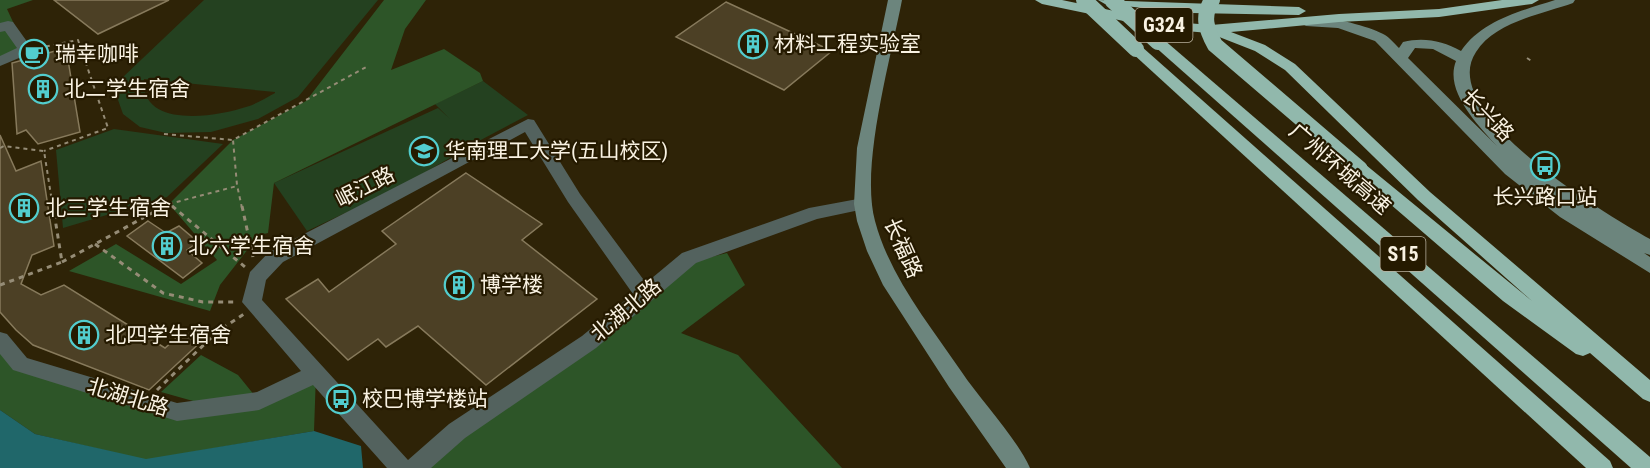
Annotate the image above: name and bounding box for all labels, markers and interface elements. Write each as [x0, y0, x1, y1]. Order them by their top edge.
road number: G324 [1136, 8, 1192, 42]
building icon: 材料工程实验室 [737, 28, 769, 60]
place label: 材料工程实验室 [774, 32, 921, 56]
cafe icon: 瑞幸咖啡 [18, 38, 50, 70]
place label: 瑞幸咖啡 [55, 42, 139, 66]
building icon: 北二学生宿舍 [27, 73, 59, 105]
place label: 北二学生宿舍 [64, 77, 190, 101]
street label: 长兴路 [1457, 84, 1519, 146]
street label: 广州环城高速 [1285, 119, 1395, 219]
school or university icon: 华南理工大学(五山校区) [408, 135, 440, 167]
place label: 华南理工大学(五山校区) [445, 139, 668, 163]
bus stop icon: 长兴路口站 [1529, 150, 1561, 182]
street label: 岷江路 [331, 162, 399, 212]
place label: 长兴路口站 [1493, 185, 1598, 209]
building icon: 北三学生宿舍 [8, 192, 40, 224]
place label: 北三学生宿舍 [45, 196, 171, 220]
street label: 长福路 [879, 214, 927, 282]
building icon: 北六学生宿舍 [151, 230, 183, 262]
place label: 北六学生宿舍 [188, 234, 314, 258]
road number: S15 [1380, 237, 1426, 271]
building icon: 博学楼 [443, 269, 475, 301]
place label: 博学楼 [480, 273, 543, 297]
street label: 北湖北路 [586, 274, 666, 346]
building icon: 北四学生宿舍 [68, 319, 100, 351]
place label: 北四学生宿舍 [105, 323, 231, 347]
street label: 北湖北路 [84, 373, 172, 421]
bus stop icon: 校巴博学楼站 [325, 383, 357, 415]
place label: 校巴博学楼站 [362, 387, 488, 411]

